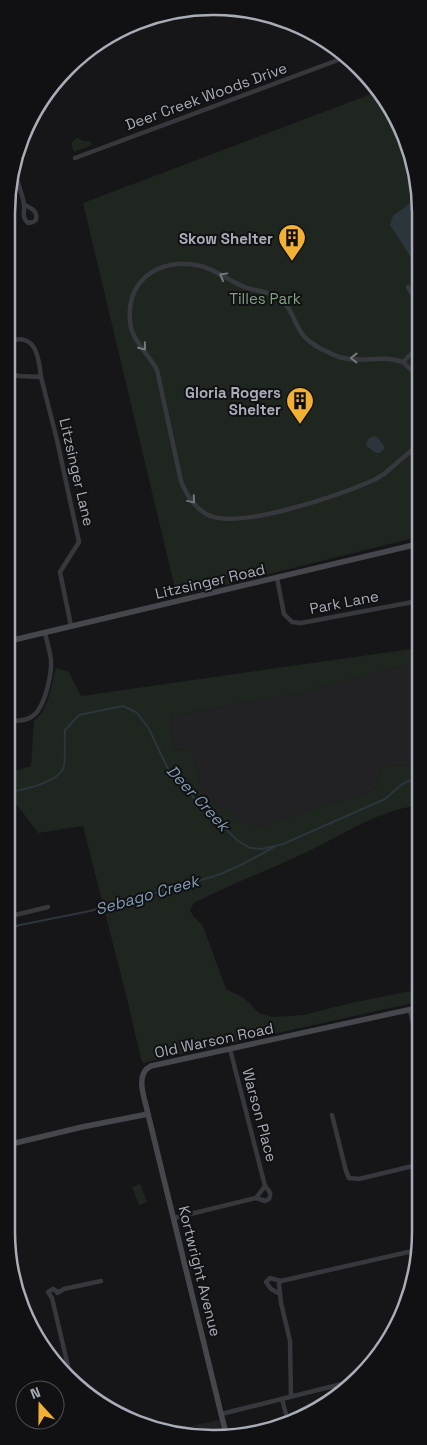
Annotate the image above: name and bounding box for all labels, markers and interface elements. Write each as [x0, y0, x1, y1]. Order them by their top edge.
street label: Deer Creek Woods Drive [123, 58, 290, 134]
building icon: Skow Shelter [277, 223, 307, 262]
place label: Skow Shelter [179, 229, 273, 248]
one-way arrow [220, 273, 229, 283]
park label: Tilles Park [229, 289, 301, 308]
one-way arrow [137, 342, 146, 351]
one-way arrow [350, 353, 358, 363]
place label: Gloria Rogers Shelter [185, 383, 281, 419]
building icon: Gloria Rogers Shelter [285, 386, 315, 425]
street label: Litzsinger Lane [55, 416, 99, 528]
one-way arrow [186, 495, 195, 504]
street label: Litzsinger Road [153, 559, 267, 603]
street label: Park Lane [308, 586, 380, 618]
water label: Deer Creek [162, 760, 236, 837]
water label: Sebago Creek [93, 870, 203, 920]
street label: Old Warson Road [153, 1018, 275, 1062]
street label: Warson Place [238, 1066, 282, 1164]
street label: Kortwright Avenue [175, 1204, 225, 1338]
north arrow [15, 1380, 65, 1430]
text: N [28, 1383, 43, 1403]

